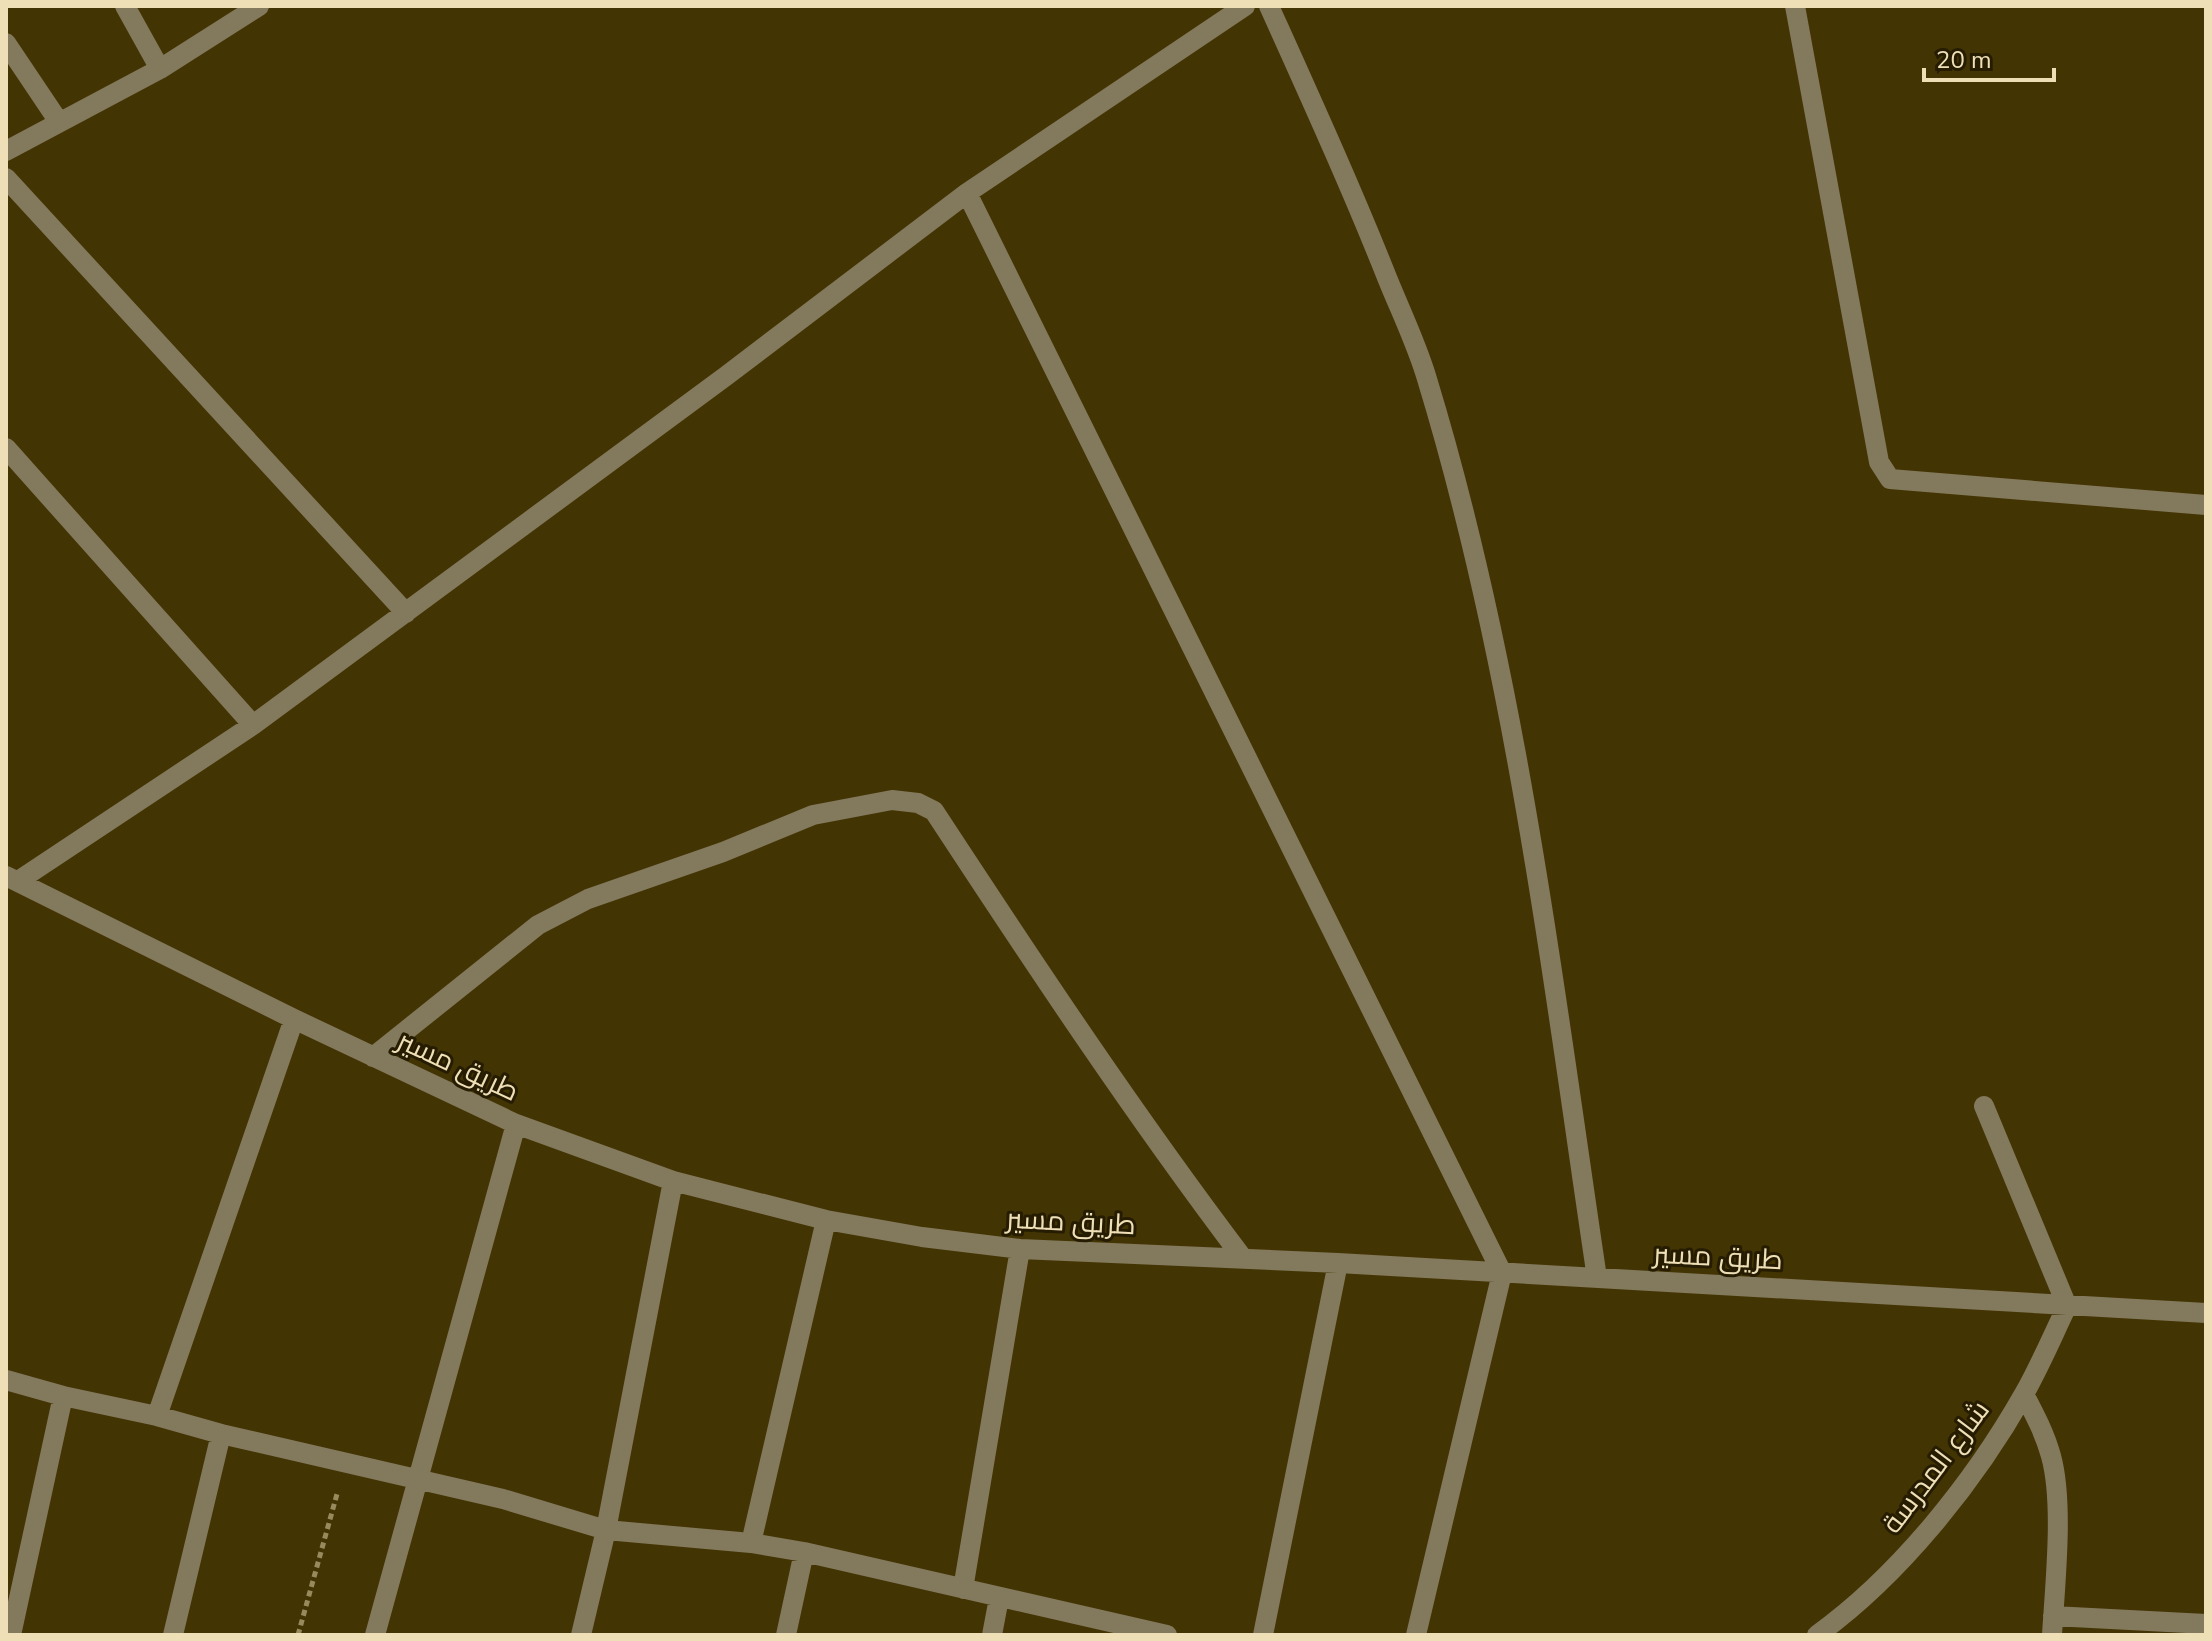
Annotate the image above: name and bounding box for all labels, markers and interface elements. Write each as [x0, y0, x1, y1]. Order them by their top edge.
scale bar [1924, 32, 2054, 82]
text: 20 m [1936, 44, 1992, 76]
street label: طريق مسير [389, 1020, 525, 1111]
street label: طريق مسير [1003, 1200, 1137, 1244]
street label: طريق مسير [1650, 1235, 1784, 1279]
street label: شارع المدرسة [1874, 1393, 1998, 1541]

